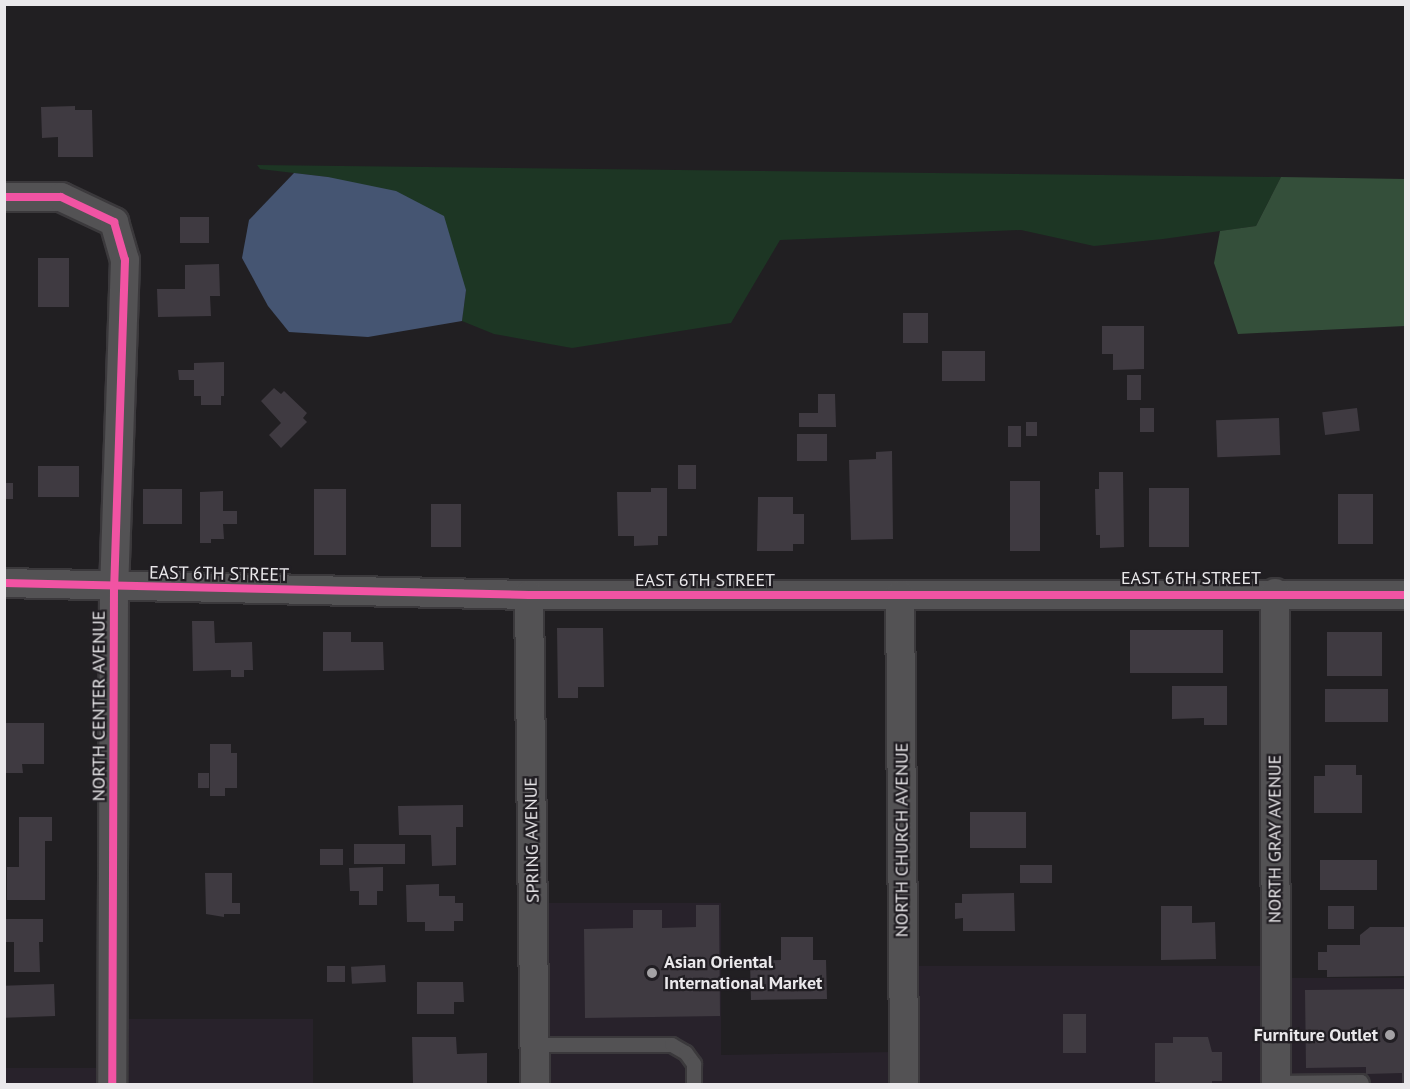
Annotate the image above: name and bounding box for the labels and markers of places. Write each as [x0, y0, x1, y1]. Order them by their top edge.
place label: Asian Oriental International Market [664, 952, 822, 994]
marker: Asian Oriental International Market [645, 966, 659, 980]
place label: Furniture Outlet [1253, 1024, 1378, 1046]
marker: Furniture Outlet [1383, 1028, 1397, 1042]

